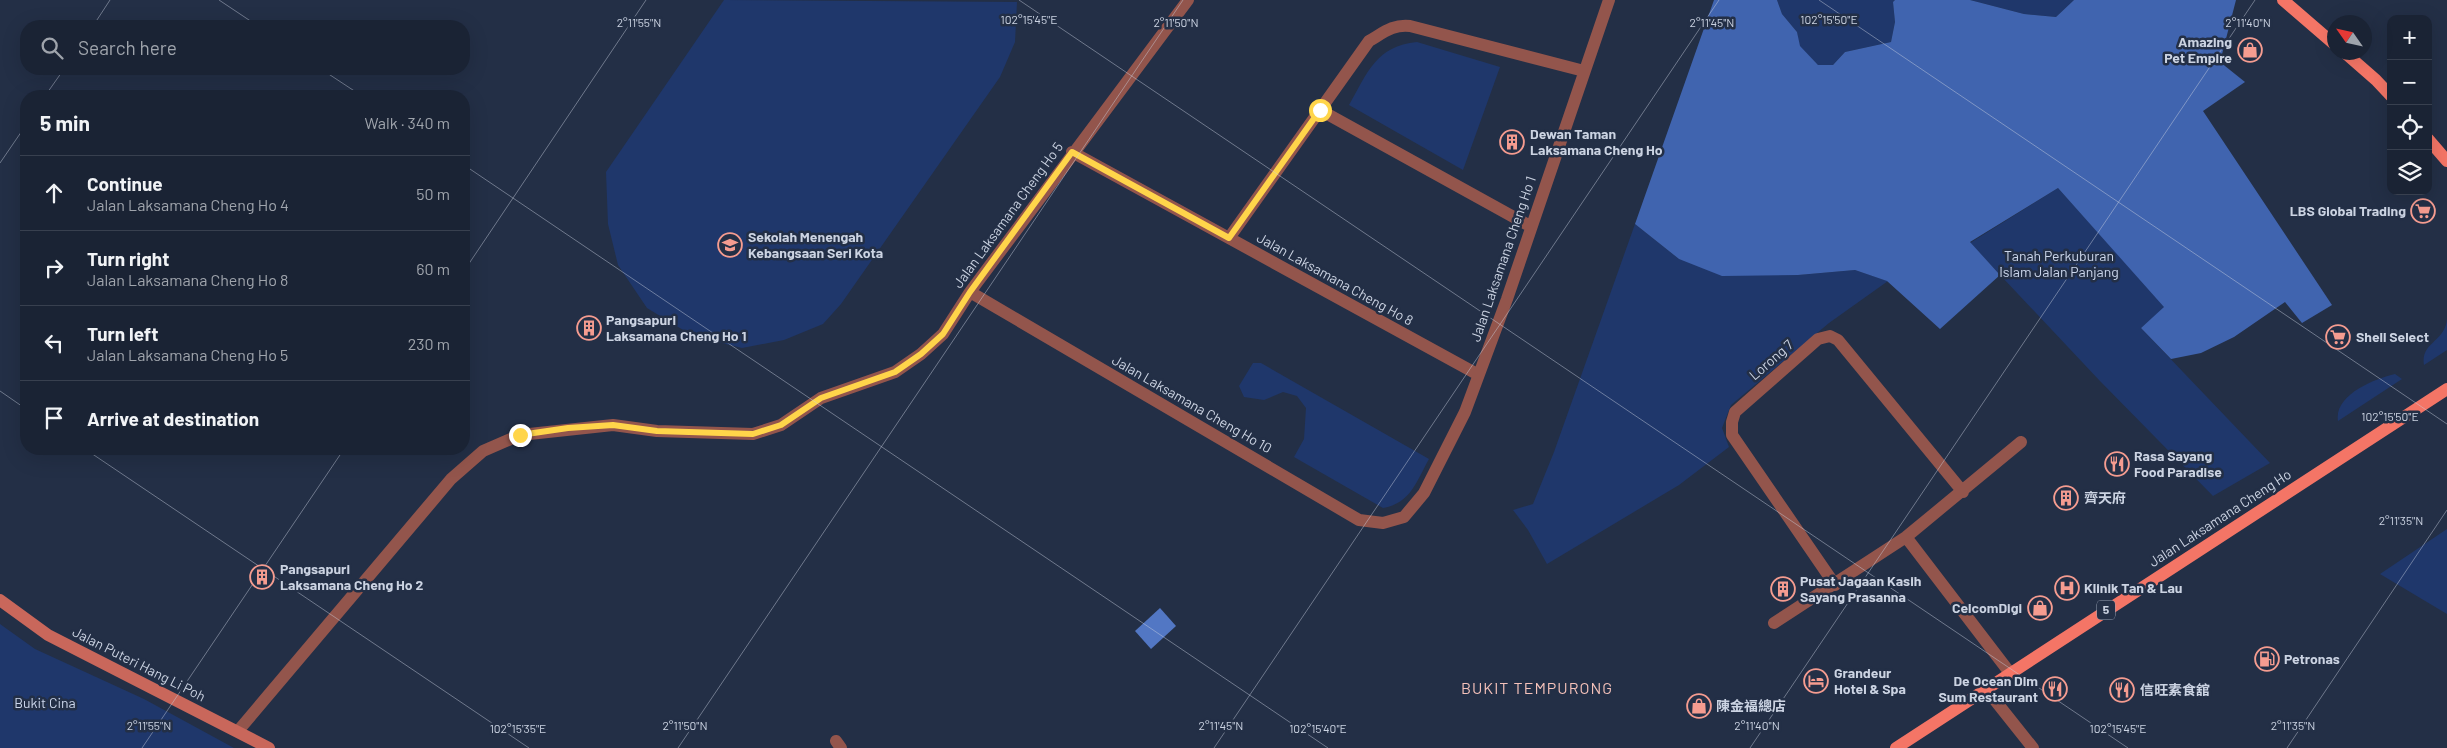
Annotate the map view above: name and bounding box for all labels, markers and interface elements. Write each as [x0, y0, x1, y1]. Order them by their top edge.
text: 102°15'45"E [1000, 12, 1058, 26]
text: 102°15'50"E [1800, 12, 1858, 26]
text: 2°11'55"N [617, 15, 661, 29]
text: 2°11'50"N [1153, 15, 1199, 29]
text: 2°11'45"N [1690, 15, 1734, 29]
text: 2°11'40"N [2225, 15, 2271, 29]
north arrow [2327, 15, 2372, 60]
map controls [2387, 15, 2432, 195]
button: + [2387, 15, 2432, 60]
search box [20, 20, 470, 75]
place label: Amazing Pet Empire [2164, 33, 2232, 66]
icon: search [38, 34, 66, 62]
text: Search here [78, 36, 177, 59]
shop icon: Amazing Pet Empire [2237, 37, 2263, 63]
button: − [2387, 60, 2432, 105]
route start [1309, 99, 1332, 122]
button: locate [2387, 105, 2432, 150]
text: 5 min [40, 110, 90, 135]
text: Walk · 340 m [365, 113, 450, 132]
place label: Dewan Taman Laksamana Cheng Ho [1530, 125, 1663, 158]
building icon: Dewan Taman Laksamana Cheng Ho [1499, 129, 1525, 155]
street label: Jalan Laksamana Cheng Ho 5 [949, 138, 1066, 291]
button: layers [2387, 150, 2432, 195]
text: Continue [87, 172, 163, 195]
street label: Jalan Laksamana Cheng Ho 1 [1466, 174, 1539, 344]
icon: ahead [40, 179, 68, 207]
text: 50 m [416, 184, 450, 203]
text: Jalan Laksamana Cheng Ho 4 [87, 195, 289, 214]
supermarket icon: LBS Global Trading [2410, 198, 2436, 224]
place label: LBS Global Trading [2290, 202, 2406, 219]
place label: Sekolah Menengah Kebangsaan Seri Kota [748, 228, 883, 261]
street label: Jalan Laksamana Cheng Ho 8 [1254, 228, 1416, 329]
school or university icon: Sekolah Menengah Kebangsaan Seri Kota [717, 232, 743, 258]
text: Turn right [87, 247, 169, 270]
park label: Tanah Perkuburan Islam Jalan Panjang [1999, 247, 2119, 280]
icon: right [40, 254, 68, 282]
text: 60 m [416, 259, 450, 278]
text: Jalan Laksamana Cheng Ho 8 [87, 270, 288, 289]
place label: Pangsapuri Laksamana Cheng Ho 1 [606, 311, 746, 344]
building icon: Pangsapuri Laksamana Cheng Ho 1 [576, 315, 602, 341]
text: Turn left [87, 322, 158, 345]
supermarket icon: Shell Select [2325, 324, 2351, 350]
place label: Shell Select [2356, 328, 2429, 345]
icon: left [40, 329, 68, 357]
text: 230 m [408, 334, 450, 353]
street label: Lorong 7 [1745, 336, 1796, 383]
text: Jalan Laksamana Cheng Ho 5 [87, 345, 288, 364]
street label: Jalan Laksamana Cheng Ho 10 [1109, 351, 1275, 456]
icon: arrive [40, 404, 68, 432]
text: Arrive at destination [87, 407, 259, 430]
text: 102°15'50"E [2361, 409, 2419, 423]
route end [509, 424, 532, 447]
place label: Rasa Sayang Food Paradise [2134, 447, 2222, 480]
restaurant icon: Rasa Sayang Food Paradise [2104, 451, 2130, 477]
street label: Jalan Laksamana Cheng Ho [2145, 465, 2294, 570]
building icon: 齊天府 [2053, 485, 2079, 511]
place label: 齊天府 [2084, 489, 2126, 506]
text: 2°11'35"N [2379, 513, 2423, 527]
place label: Pangsapuri Laksamana Cheng Ho 2 [280, 560, 423, 593]
building icon: Pangsapuri Laksamana Cheng Ho 2 [249, 564, 275, 590]
place label: Pusat Jagaan Kasih Sayang Prasanna [1800, 572, 1921, 605]
hospital icon: Klinik Tan & Lau [2054, 575, 2080, 601]
building icon: Pusat Jagaan Kasih Sayang Prasanna [1770, 576, 1796, 602]
place label: Klinik Tan & Lau [2084, 579, 2182, 596]
shop icon: CelcomDigi [2027, 595, 2053, 621]
place label: CelcomDigi [1952, 599, 2022, 616]
road number: 5 [2097, 600, 2115, 620]
street label: Jalan Puteri Hang Li Poh [70, 623, 209, 705]
fuel station icon: Petronas [2254, 646, 2280, 672]
place label: Petronas [2284, 650, 2340, 667]
place label: Grandeur Hotel & Spa [1834, 664, 1906, 697]
hotel icon: Grandeur Hotel & Spa [1803, 668, 1829, 694]
place label: De Ocean Dim Sum Restaurant [1939, 672, 2038, 705]
restaurant icon: De Ocean Dim Sum Restaurant [2042, 676, 2068, 702]
restaurant icon: 信旺素食舘 [2109, 677, 2135, 703]
district label: BUKIT TEMPURONG [1461, 678, 1613, 697]
place label: 信旺素食舘 [2140, 681, 2210, 698]
shop icon: 陳金福總店 [1686, 693, 1712, 719]
park label: Bukit Cina [14, 694, 76, 711]
place label: 陳金福總店 [1716, 697, 1786, 714]
text: 2°11'55"N [127, 718, 171, 732]
text: 2°11'50"N [662, 718, 708, 732]
text: 2°11'45"N [1199, 718, 1243, 732]
text: 2°11'40"N [1734, 718, 1780, 732]
text: 2°11'35"N [2271, 718, 2315, 732]
text: 102°15'35"E [490, 721, 546, 735]
text: 102°15'40"E [1289, 721, 1347, 735]
text: 102°15'45"E [2089, 721, 2147, 735]

